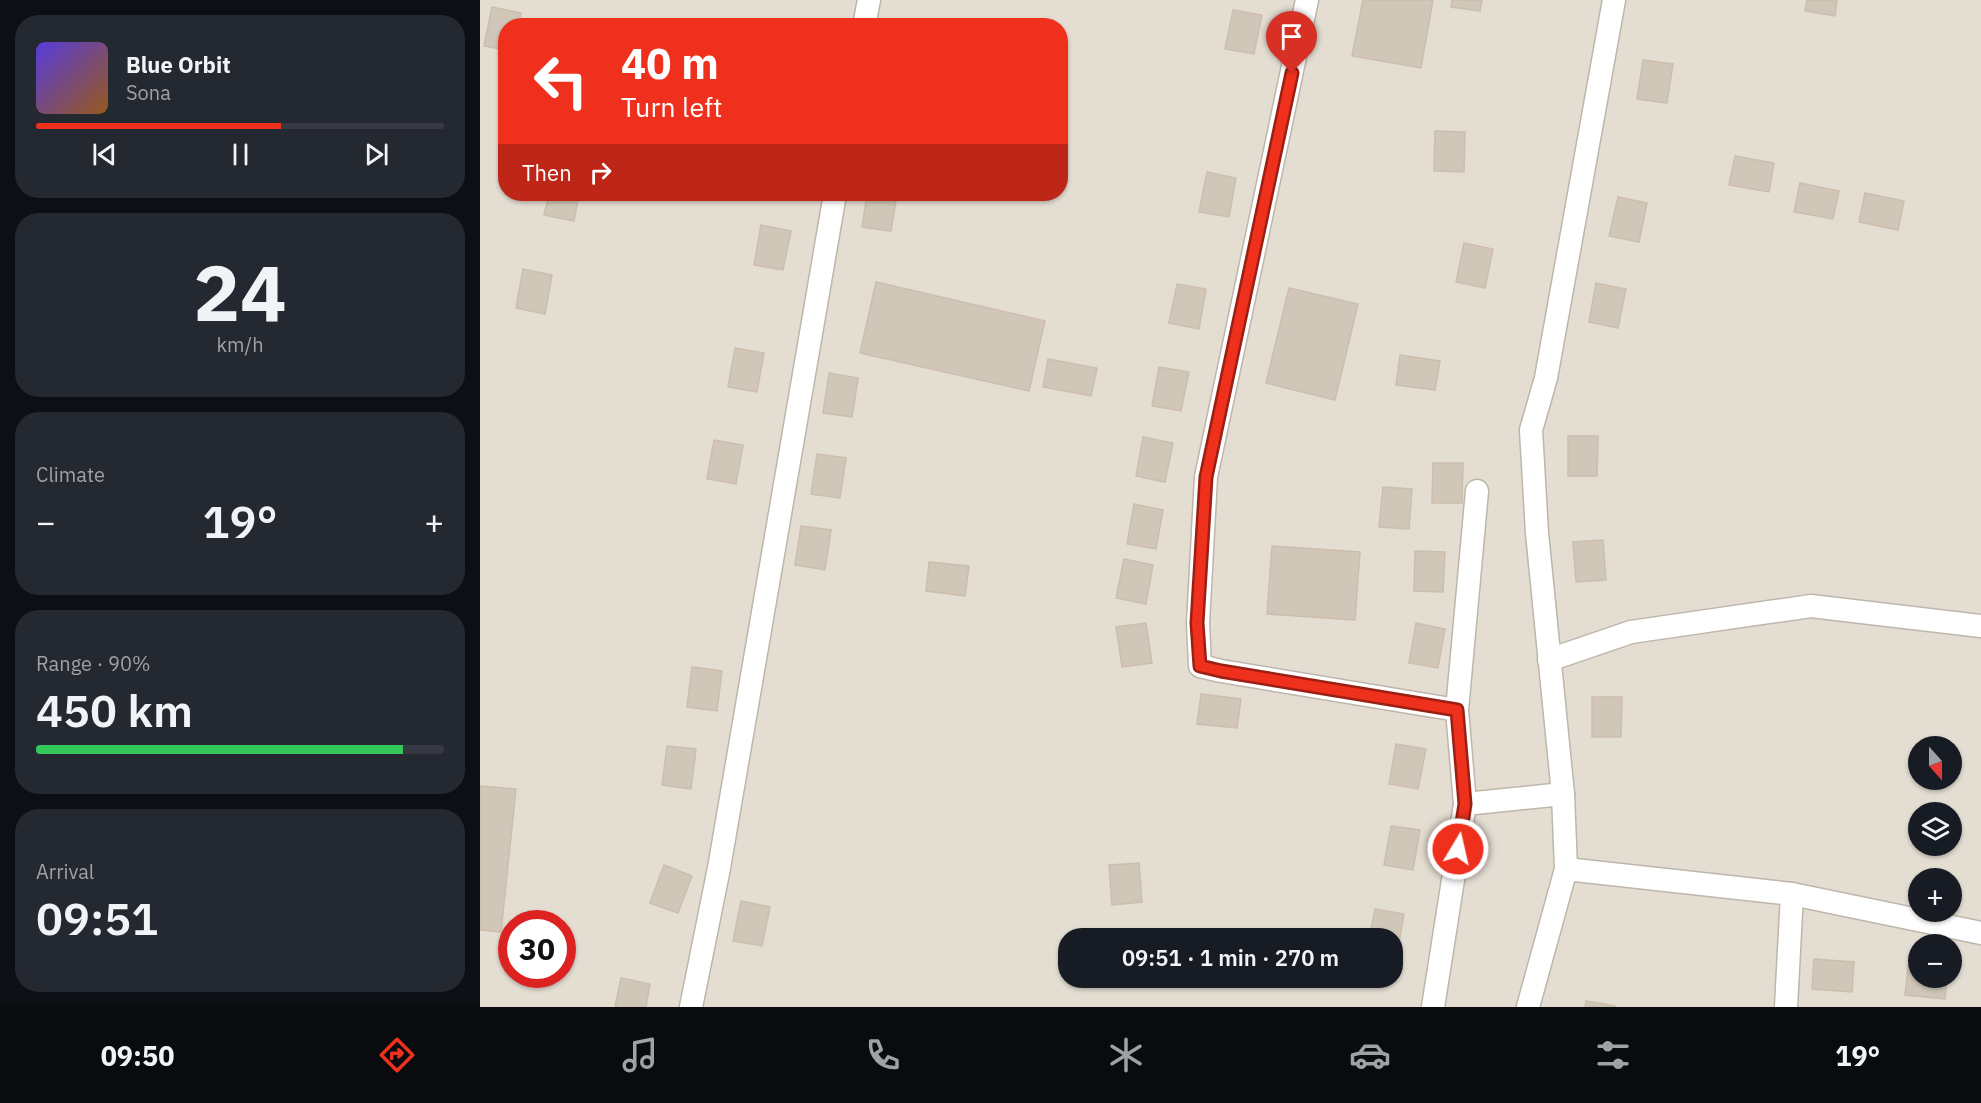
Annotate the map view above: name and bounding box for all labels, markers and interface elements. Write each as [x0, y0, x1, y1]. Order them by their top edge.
pin [1266, 11, 1317, 73]
icon: arrive [1275, 20, 1308, 53]
text: 40 m [621, 36, 719, 91]
icon: left [522, 42, 600, 120]
text: Blue Orbit [126, 50, 231, 79]
text: Sona [126, 79, 171, 106]
text: Turn left [621, 89, 722, 124]
icon: previous [88, 138, 121, 171]
icon: pause [224, 138, 257, 171]
icon: next [360, 138, 393, 171]
icon: right [584, 156, 617, 189]
text: Then [522, 158, 572, 187]
text: 24 [193, 241, 287, 342]
text: km/h [216, 331, 264, 358]
text: Climate [36, 461, 105, 488]
text: 19° [202, 492, 278, 550]
text: − [36, 500, 56, 543]
text: + [424, 500, 444, 543]
text: Range · 90% [36, 650, 151, 677]
text: 450 km [36, 681, 193, 739]
north arrow [1908, 736, 1962, 790]
map controls [1908, 736, 1962, 988]
button: layers [1908, 802, 1962, 856]
position arrow [1426, 817, 1490, 881]
text: Arrival [36, 858, 94, 885]
button: + [1908, 868, 1962, 922]
text: 09:51 [36, 889, 158, 947]
speed limit sign: 30 [498, 910, 576, 988]
button: − [1908, 934, 1962, 988]
text: 09:51 · 1 min · 270 m [1122, 943, 1339, 972]
icon: directions [376, 1034, 418, 1076]
icon: music [619, 1034, 661, 1076]
icon: phone [862, 1034, 904, 1076]
icon: climate [1105, 1034, 1147, 1076]
icon: car [1349, 1034, 1391, 1076]
icon: filters [1592, 1034, 1634, 1076]
text: 09:50 [101, 1038, 174, 1073]
text: 19° [1835, 1038, 1880, 1073]

